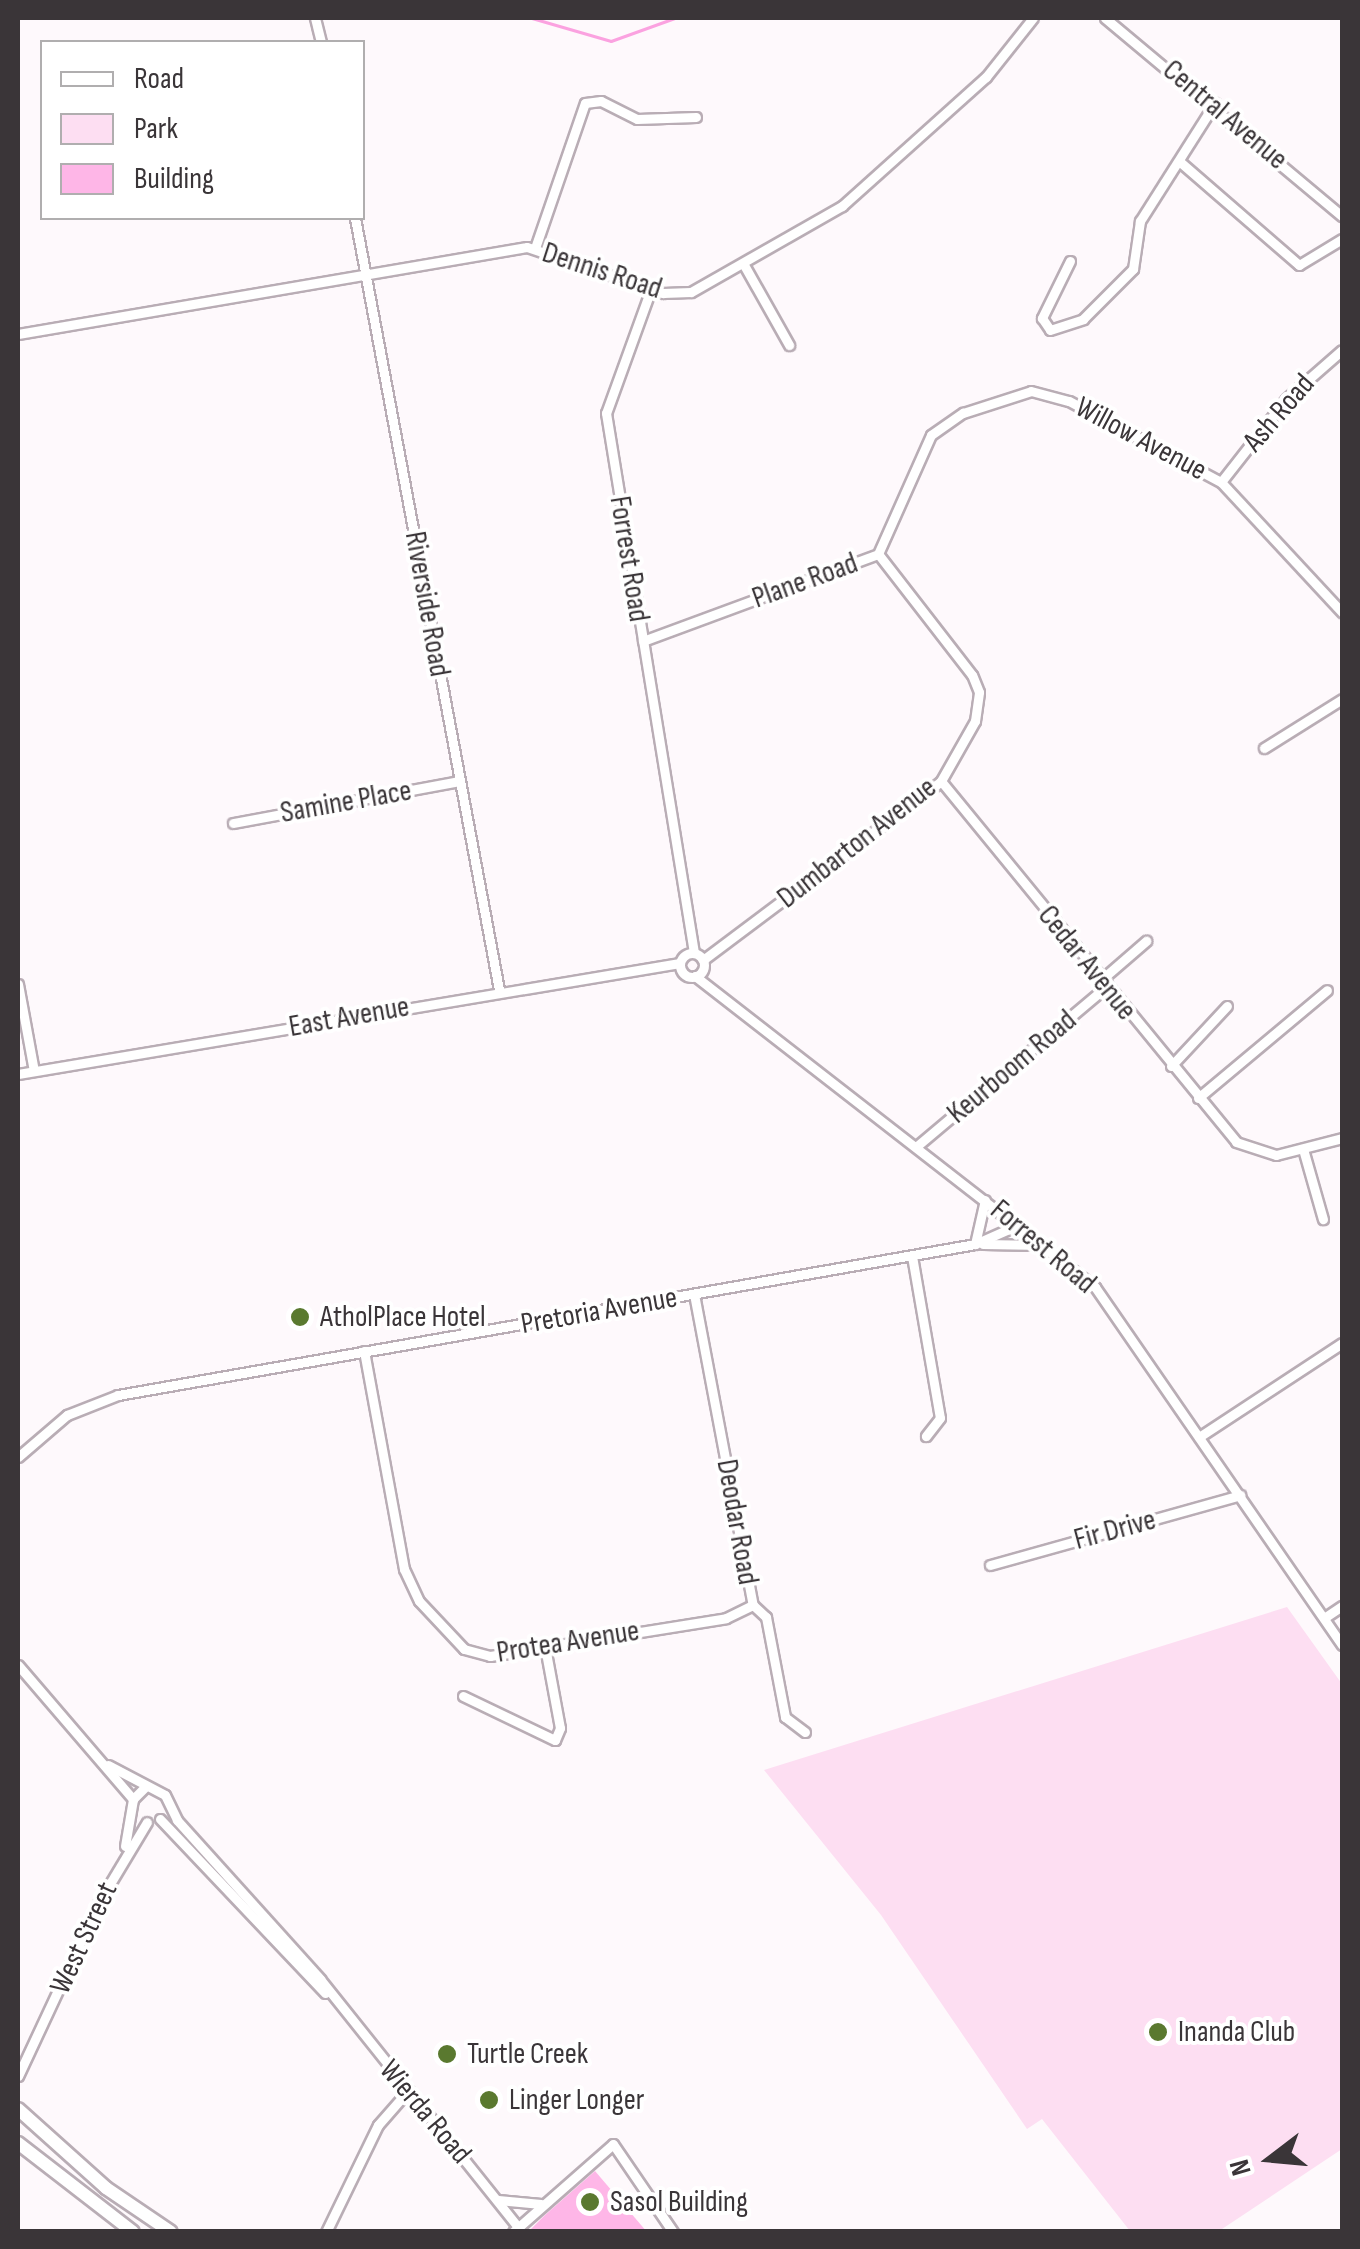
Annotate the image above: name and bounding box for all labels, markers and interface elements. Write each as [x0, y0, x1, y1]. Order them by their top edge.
legend [40, 40, 365, 220]
street label: Central Avenue [1155, 52, 1295, 178]
text: Road [134, 61, 184, 97]
text: Park [134, 111, 178, 147]
text: Building [134, 161, 214, 197]
street label: Dennis Road [538, 235, 666, 307]
street label: Ash Road [1235, 367, 1323, 459]
street label: Willow Avenue [1069, 389, 1213, 489]
street label: Forrest Road [601, 494, 657, 624]
street label: Riverside Road [397, 529, 457, 679]
street label: Plane Road [747, 545, 863, 617]
street label: Dumbarton Avenue [770, 770, 944, 916]
street label: Samine Place [278, 773, 414, 831]
street label: Cedar Avenue [1030, 898, 1144, 1028]
street label: East Avenue [286, 989, 412, 1045]
street label: Keurboom Road [940, 1003, 1084, 1131]
street label: Forrest Road [983, 1192, 1103, 1302]
street label: Pretoria Avenue [518, 1280, 680, 1342]
place label: AtholPlace Hotel [320, 1299, 486, 1335]
marker: AtholPlace Hotel [289, 1306, 311, 1328]
street label: Deodar Road [708, 1456, 766, 1588]
street label: Fir Drive [1070, 1502, 1160, 1558]
street label: Protea Avenue [494, 1613, 642, 1671]
street label: West Street [43, 1876, 125, 2000]
place label: Inanda Club [1178, 2014, 1295, 2050]
marker: Inanda Club [1147, 2021, 1169, 2043]
place label: Turtle Creek [467, 2036, 588, 2072]
marker: Turtle Creek [436, 2043, 458, 2065]
street label: Wierda Road [371, 2053, 479, 2171]
place label: Linger Longer [509, 2082, 644, 2118]
marker: Linger Longer [478, 2089, 500, 2111]
north arrow [1220, 2109, 1320, 2209]
text: N [1223, 2156, 1259, 2179]
place label: Sasol Building [610, 2184, 748, 2220]
marker: Sasol Building [579, 2191, 601, 2213]

